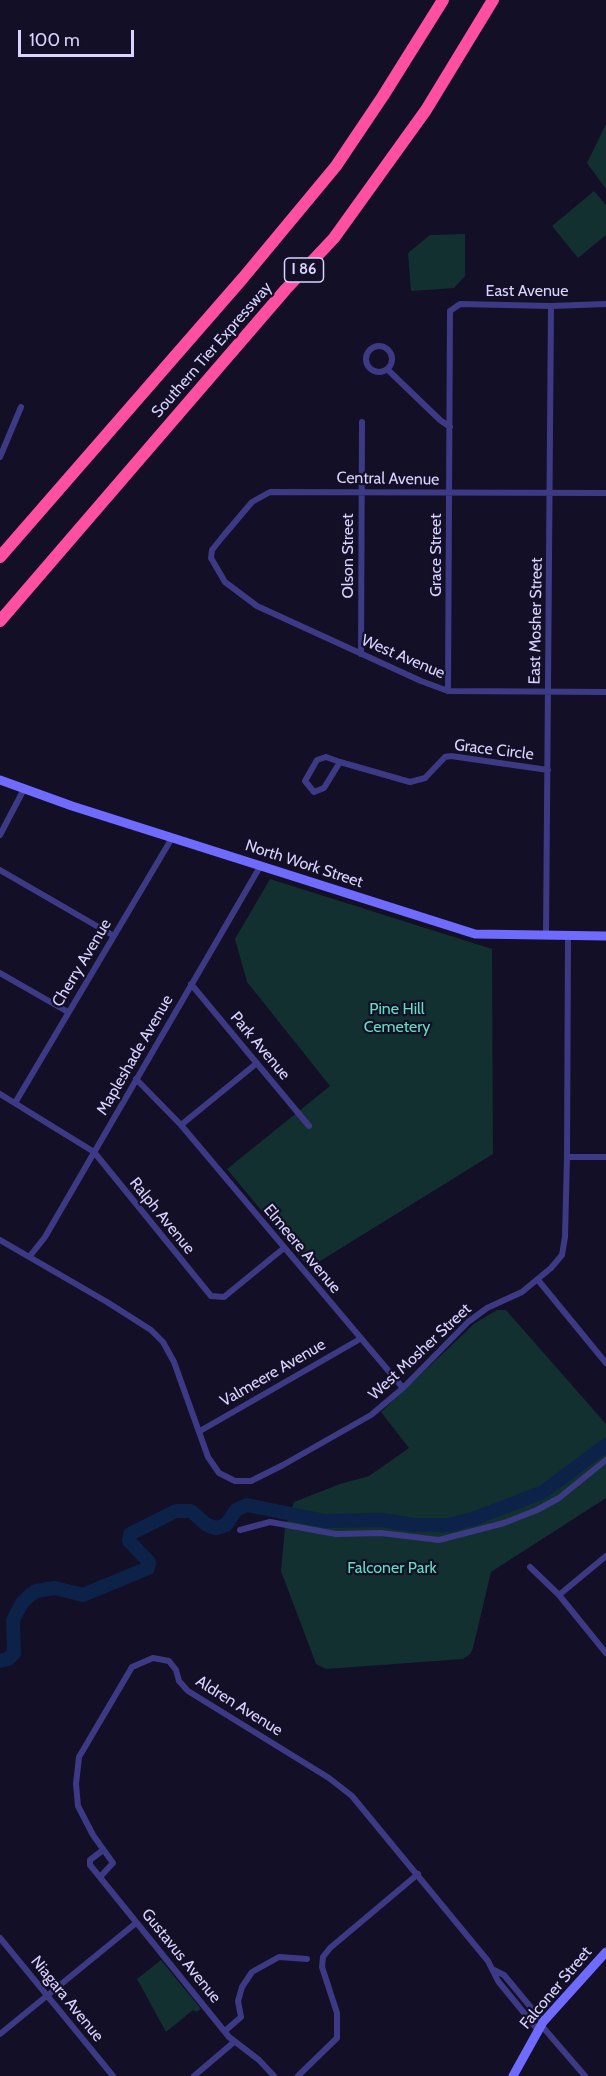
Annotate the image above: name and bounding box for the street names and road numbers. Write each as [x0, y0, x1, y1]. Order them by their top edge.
road number: I 86 [284, 258, 324, 282]
street label: Southern Tier Expressway [148, 278, 276, 422]
street label: East Avenue [486, 281, 568, 301]
street label: Central Avenue [336, 469, 440, 489]
street label: Olson Street [338, 513, 358, 599]
street label: Grace Street [426, 513, 446, 597]
street label: East Mosher Street [525, 557, 547, 685]
street label: West Avenue [358, 631, 448, 683]
street label: Grace Circle [453, 736, 535, 764]
street label: North Work Street [243, 836, 365, 892]
street label: Cherry Avenue [48, 916, 116, 1010]
street label: Mapleshade Avenue [93, 991, 177, 1119]
street label: Park Avenue [226, 1008, 294, 1084]
street label: Ralph Avenue [125, 1174, 199, 1258]
street label: Elmeere Avenue [259, 1201, 345, 1297]
street label: West Mosher Street [365, 1300, 475, 1404]
street label: Valmeere Avenue [217, 1335, 329, 1411]
street label: Aldren Avenue [192, 1672, 286, 1740]
street label: Gustavus Avenue [137, 1905, 225, 2007]
street label: Falconer Street [516, 1943, 596, 2033]
street label: Niagara Avenue [27, 1952, 107, 2046]

